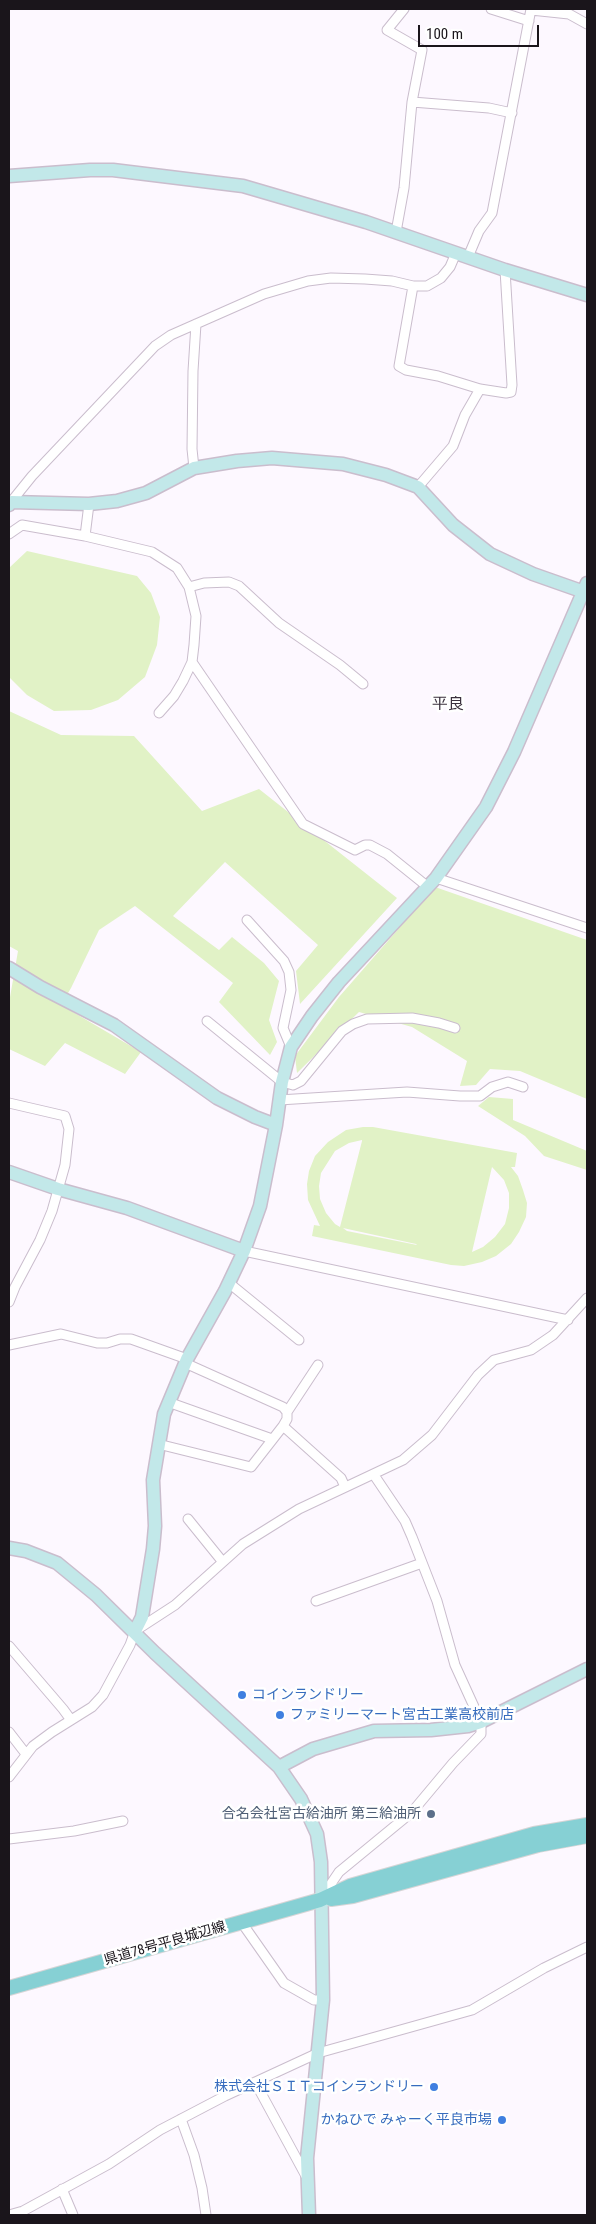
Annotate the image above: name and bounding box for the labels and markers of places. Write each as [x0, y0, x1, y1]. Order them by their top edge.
place label: コインランドリー [252, 1687, 364, 1703]
marker: コインランドリー [236, 1689, 248, 1701]
place label: ファミリーマート宮古工業高校前店 [290, 1707, 514, 1723]
marker: ファミリーマート宮古工業高校前店 [274, 1709, 286, 1721]
place label: 合名会社宮古給油所 第三給油所 [222, 1806, 421, 1822]
marker: 合名会社宮古給油所 第三給油所 [425, 1808, 437, 1820]
place label: 株式会社ＳＩＴコインランドリー [214, 2079, 424, 2095]
marker: 株式会社ＳＩＴコインランドリー [428, 2081, 440, 2093]
place label: かねひで みゃーく平良市場 [321, 2112, 492, 2128]
marker: かねひで みゃーく平良市場 [496, 2114, 508, 2126]

